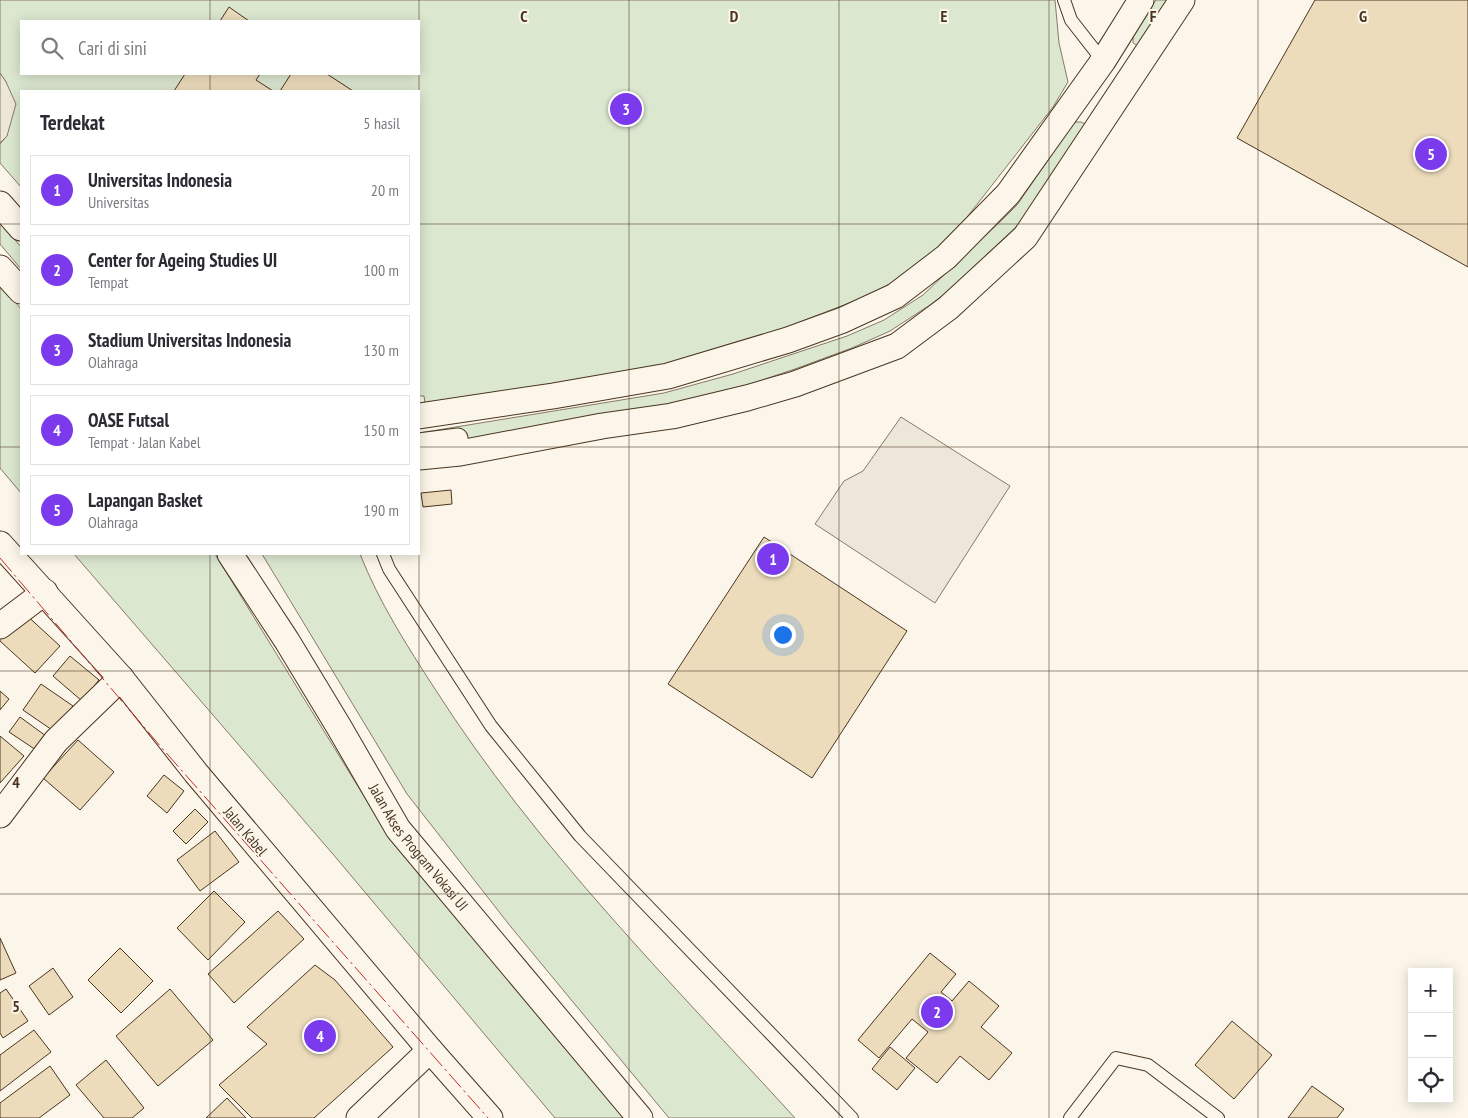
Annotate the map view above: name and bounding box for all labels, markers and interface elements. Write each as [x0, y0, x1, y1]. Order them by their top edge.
text: C [520, 6, 528, 26]
text: D [730, 6, 739, 26]
text: E [941, 6, 948, 26]
text: F [1150, 6, 1157, 26]
text: G [1359, 6, 1367, 26]
search box [20, 20, 420, 75]
icon: search [38, 34, 66, 62]
text: Cari di sini [78, 36, 147, 60]
pin: 3 [610, 90, 642, 128]
text: Terdekat [40, 109, 105, 136]
text: 5 hasil [363, 113, 400, 133]
pin: 5 [1415, 135, 1447, 173]
text: Universitas Indonesia [88, 168, 232, 192]
text: 1 [53, 180, 61, 200]
text: 20 m [371, 180, 399, 200]
text: Universitas [88, 192, 149, 212]
text: Center for Ageing Studies UI [88, 248, 277, 272]
text: 2 [53, 260, 61, 280]
text: 100 m [364, 260, 399, 280]
text: Tempat [88, 272, 128, 292]
text: Stadium Universitas Indonesia [88, 328, 291, 352]
text: 3 [53, 340, 61, 360]
text: 130 m [364, 340, 399, 360]
text: Olahraga [88, 352, 138, 372]
text: OASE Futsal [88, 408, 169, 432]
text: 4 [53, 420, 61, 440]
text: 150 m [364, 420, 399, 440]
text: Tempat · Jalan Kabel [88, 432, 201, 452]
text: Lapangan Basket [88, 488, 203, 512]
text: 5 [53, 500, 61, 520]
text: 190 m [364, 500, 399, 520]
text: Olahraga [88, 512, 138, 532]
pin: 1 [757, 540, 789, 578]
your location [770, 622, 796, 648]
text: 4 [12, 772, 20, 792]
street label: Jalan Akses Program Vokasi UI [364, 779, 472, 914]
street label: Jalan Kabel [219, 802, 272, 860]
map controls [1408, 968, 1453, 1103]
button: + [1408, 968, 1453, 1013]
pin: 2 [921, 993, 953, 1031]
text: 5 [12, 996, 20, 1016]
button: − [1408, 1013, 1453, 1058]
pin: 4 [304, 1017, 336, 1055]
button: locate [1408, 1058, 1453, 1103]

